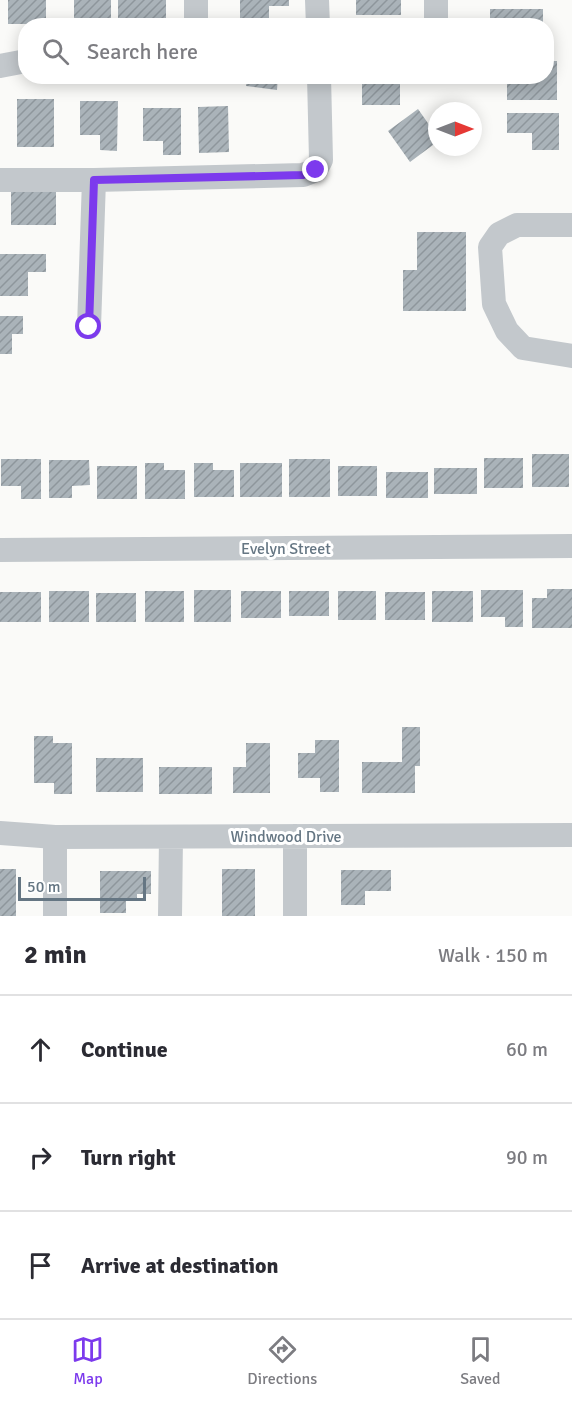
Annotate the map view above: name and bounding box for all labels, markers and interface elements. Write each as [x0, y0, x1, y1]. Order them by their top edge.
search box [18, 18, 554, 84]
icon: search [39, 35, 72, 68]
text: Search here [87, 38, 198, 65]
north arrow [428, 102, 482, 156]
route end [302, 156, 328, 182]
route start [75, 313, 101, 339]
street label: Evelyn Street [241, 539, 331, 559]
street label: Windwood Drive [231, 827, 341, 847]
scale bar [18, 874, 146, 902]
text: 50 m [27, 877, 61, 897]
text: 2 min [24, 939, 87, 971]
text: Walk · 150 m [438, 943, 548, 968]
icon: ahead [24, 1033, 57, 1066]
text: Continue [81, 1036, 168, 1063]
text: 60 m [506, 1037, 548, 1062]
icon: right [24, 1141, 57, 1174]
text: Turn right [81, 1144, 176, 1171]
text: 90 m [506, 1145, 548, 1170]
icon: arrive [24, 1249, 57, 1282]
text: Arrive at destination [81, 1252, 278, 1279]
tab: Map [71, 1333, 104, 1389]
tab: Directions [247, 1333, 317, 1389]
tab: Saved [460, 1333, 501, 1389]

